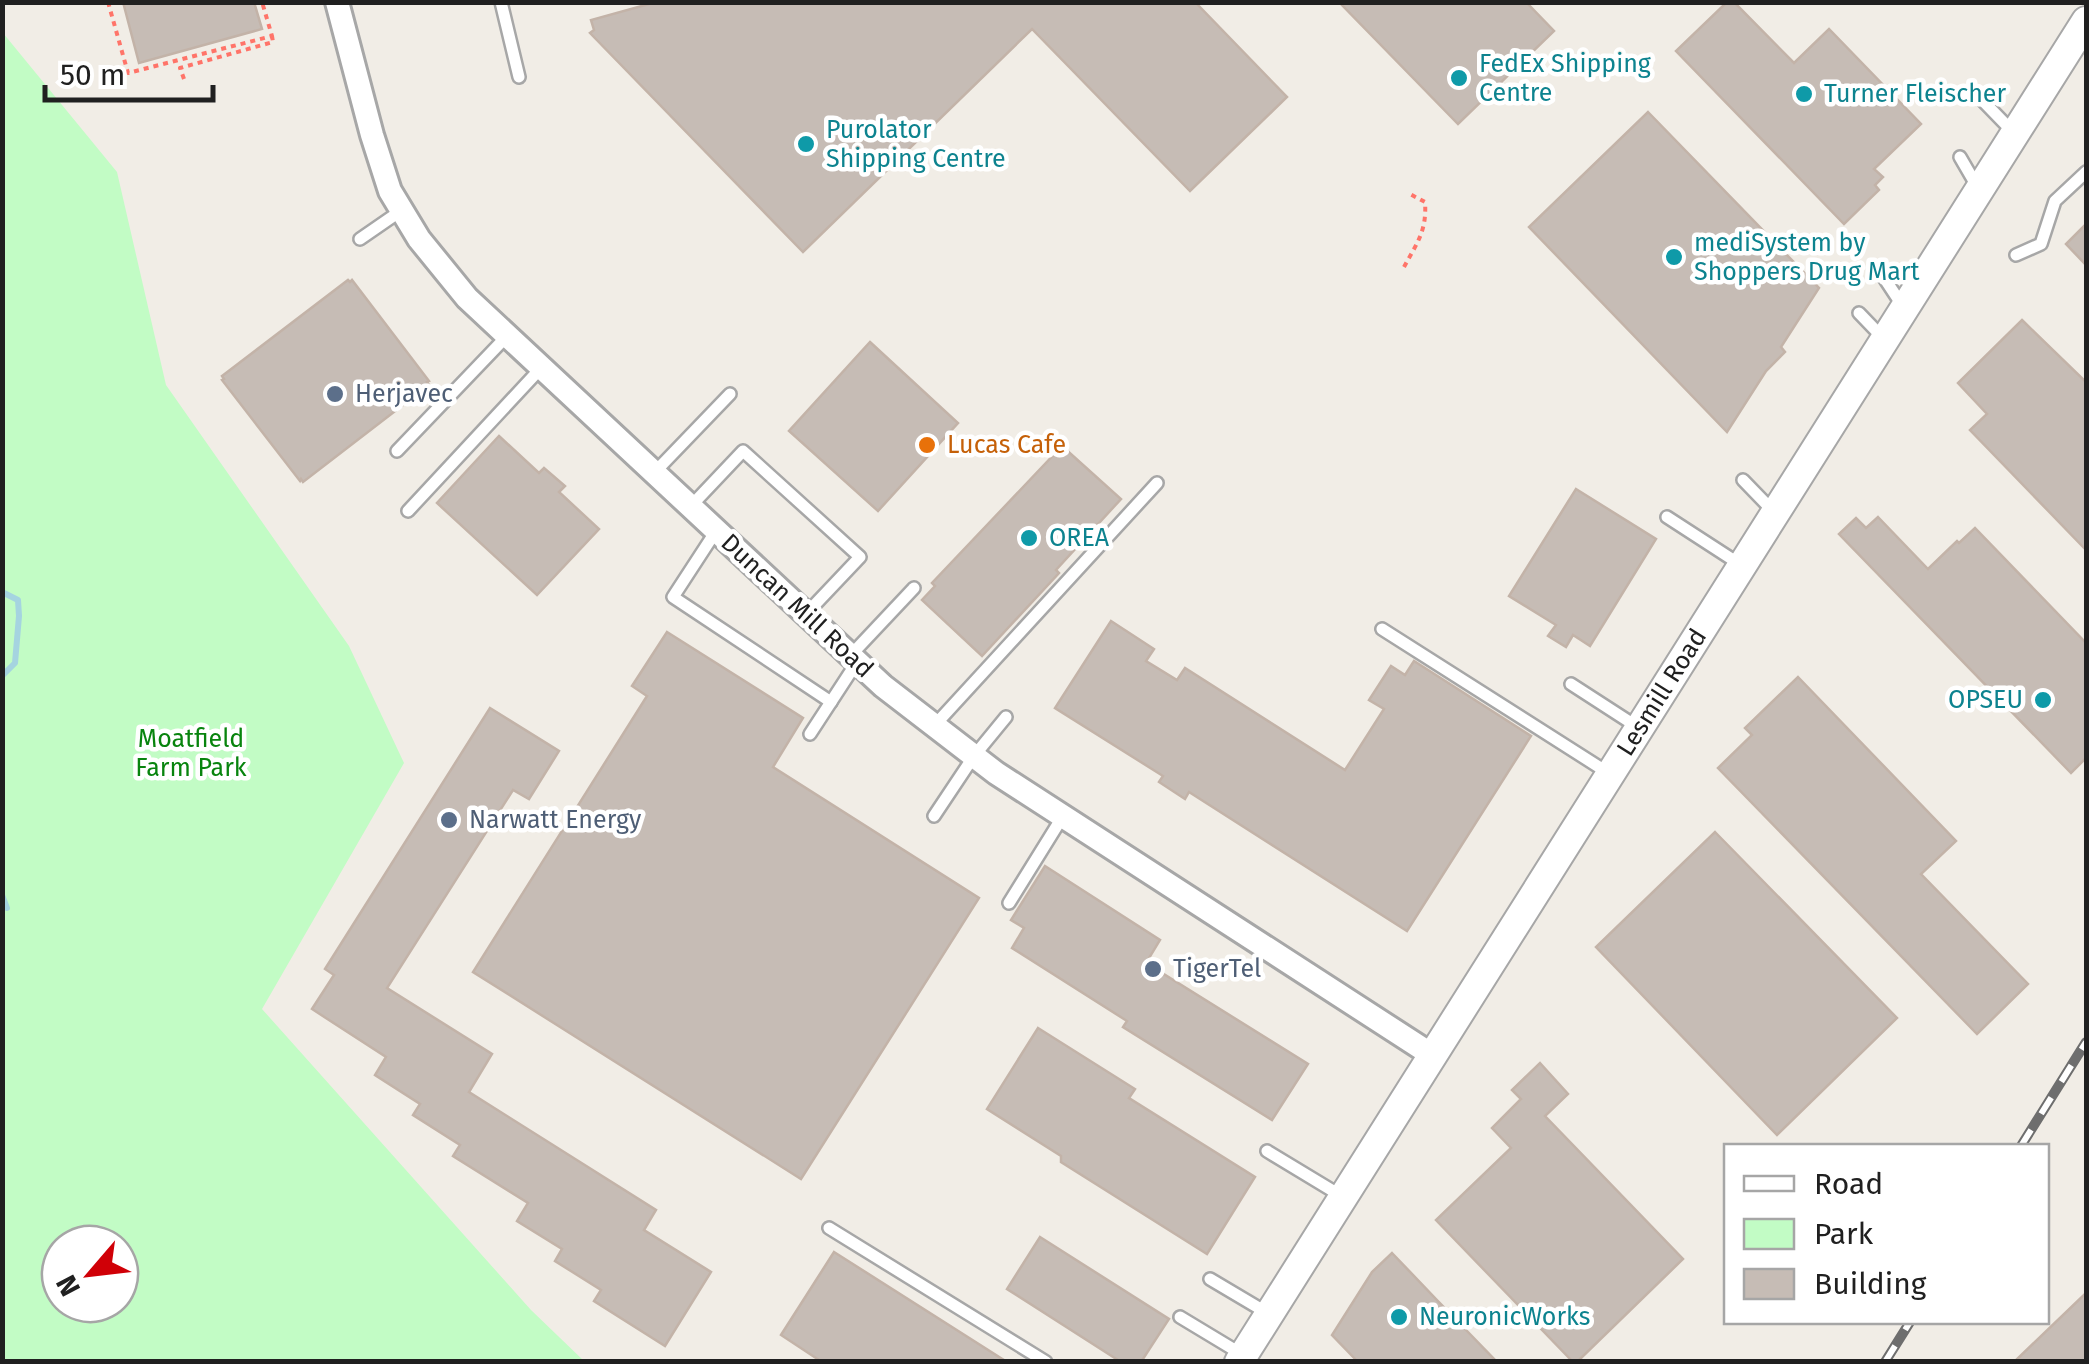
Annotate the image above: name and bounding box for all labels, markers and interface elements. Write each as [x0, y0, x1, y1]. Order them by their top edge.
scale bar [45, 40, 212, 102]
place label: FedEx Shipping Centre [1479, 49, 1651, 108]
text: 50 m [60, 57, 125, 93]
marker: FedEx Shipping Centre [1448, 67, 1470, 89]
place label: Turner Fleischer [1824, 79, 2006, 109]
marker: Turner Fleischer [1793, 83, 1815, 105]
place label: Purolator Shipping Centre [826, 115, 1006, 174]
marker: Purolator Shipping Centre [795, 133, 817, 155]
place label: mediSystem by Shoppers Drug Mart [1694, 228, 1920, 287]
marker: mediSystem by Shoppers Drug Mart [1663, 246, 1685, 268]
place label: Herjavec [355, 379, 453, 409]
marker: Herjavec [324, 383, 346, 405]
place label: Lucas Cafe [947, 430, 1066, 460]
marker: Lucas Cafe [916, 434, 938, 456]
place label: OREA [1049, 523, 1110, 553]
marker: OREA [1018, 527, 1040, 549]
street label: Duncan Mill Road [715, 528, 879, 684]
street label: Lesmill Road [1611, 623, 1713, 762]
place label: OPSEU [1948, 685, 2023, 715]
marker: OPSEU [2032, 689, 2054, 711]
park label: Moatfield Farm Park [135, 724, 247, 783]
place label: Narwatt Energy [469, 805, 642, 835]
marker: Narwatt Energy [438, 809, 460, 831]
place label: TigerTel [1173, 954, 1261, 984]
marker: TigerTel [1142, 958, 1164, 980]
legend [1724, 1144, 2049, 1324]
text: Road [1814, 1166, 1883, 1202]
text: Park [1814, 1216, 1874, 1252]
north arrow [40, 1224, 140, 1324]
text: Building [1814, 1266, 1927, 1302]
text: N [49, 1270, 87, 1301]
place label: NeuronicWorks [1419, 1302, 1590, 1332]
marker: NeuronicWorks [1388, 1306, 1410, 1328]

